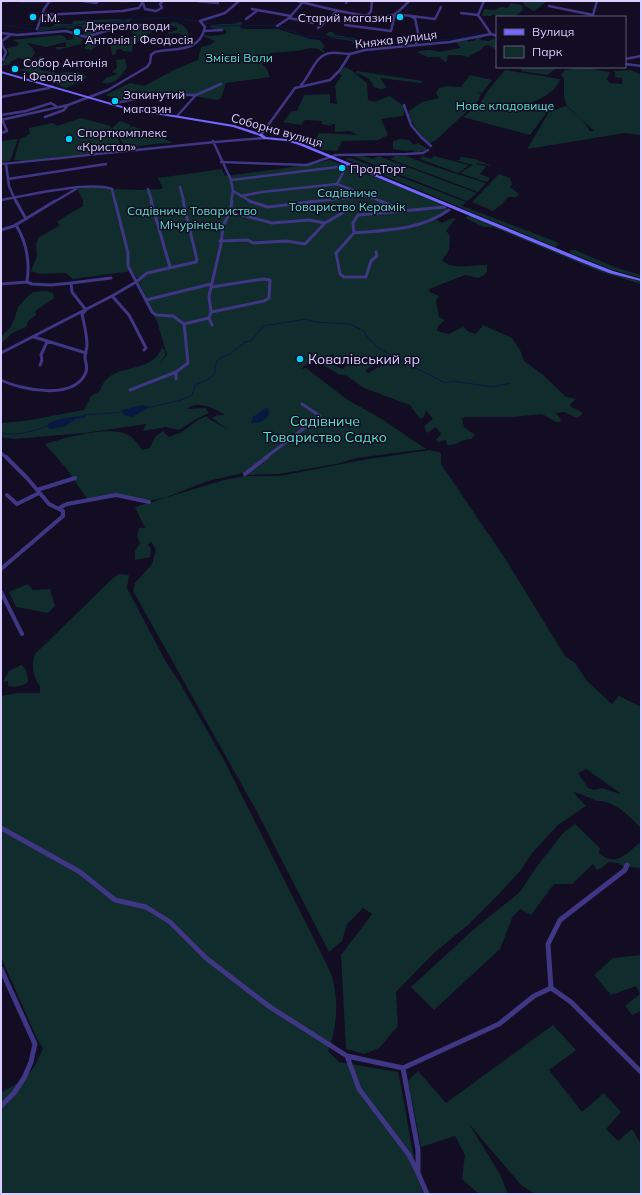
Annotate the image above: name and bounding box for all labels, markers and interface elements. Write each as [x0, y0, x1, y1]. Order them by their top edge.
place label: І.М. [41, 10, 60, 25]
place label: Старий магазин [298, 10, 392, 25]
marker: І.М. [28, 12, 38, 22]
marker: Старий магазин [395, 12, 405, 22]
legend [496, 16, 626, 68]
place label: Джерело води Антонія і Феодосія [85, 18, 193, 47]
text: Вулиця [532, 24, 574, 39]
marker: Джерело води Антонія і Феодосія [72, 27, 82, 37]
street label: Княжа вулиця [354, 27, 438, 51]
text: Парк [532, 44, 563, 59]
park label: Змієві Вали [205, 50, 273, 65]
place label: Собор Антонія і Феодосія [23, 55, 108, 84]
marker: Собор Антонія і Феодосія [10, 64, 20, 74]
place label: Закинутий магазин [123, 87, 185, 116]
marker: Закинутий магазин [110, 96, 120, 106]
park label: Нове кладовище [456, 98, 555, 113]
street label: Соборна вулиця [229, 110, 325, 150]
place label: Спорткомплекс «Кристал» [77, 125, 167, 154]
marker: Спорткомплекс «Кристал» [64, 134, 74, 144]
place label: ПродТорг [350, 161, 407, 176]
marker: ПродТорг [337, 163, 347, 173]
park label: Садівниче Товариство Керамік [289, 185, 406, 214]
park label: Садівниче Товариство Мічурінець [127, 203, 257, 232]
place label: Ковалівський яр [308, 350, 420, 368]
marker: Ковалівський яр [295, 354, 305, 364]
park label: Садівниче Товариство Садко [263, 412, 387, 446]

